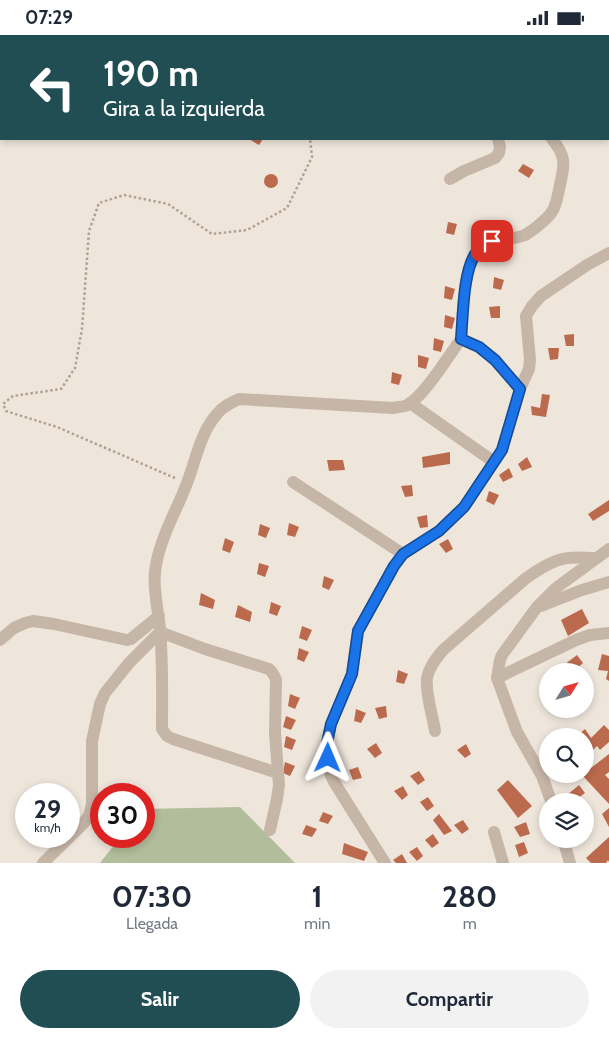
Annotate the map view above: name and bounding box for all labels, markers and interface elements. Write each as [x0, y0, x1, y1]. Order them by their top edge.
text: 07:29 [25, 6, 73, 29]
text: 190 m [103, 52, 199, 95]
icon: left [20, 55, 85, 120]
text: Gira a la izquierda [103, 95, 265, 122]
pin [471, 220, 513, 262]
icon: arrive [478, 227, 506, 255]
north arrow [539, 663, 594, 717]
map controls [539, 663, 594, 848]
button: search [539, 728, 594, 783]
position arrow [301, 731, 353, 783]
speed limit sign: 30 [90, 783, 155, 848]
button: layers [539, 793, 594, 848]
text: 29 [34, 794, 61, 824]
text: km/h [34, 820, 61, 835]
text: 07:30 [112, 878, 192, 915]
text: 1 [312, 878, 323, 915]
text: 280 [442, 878, 497, 915]
text: Llegada [126, 914, 178, 933]
text: min [304, 914, 330, 933]
text: m [463, 914, 477, 933]
button: Salir [20, 970, 300, 1028]
button: Compartir [310, 970, 589, 1028]

